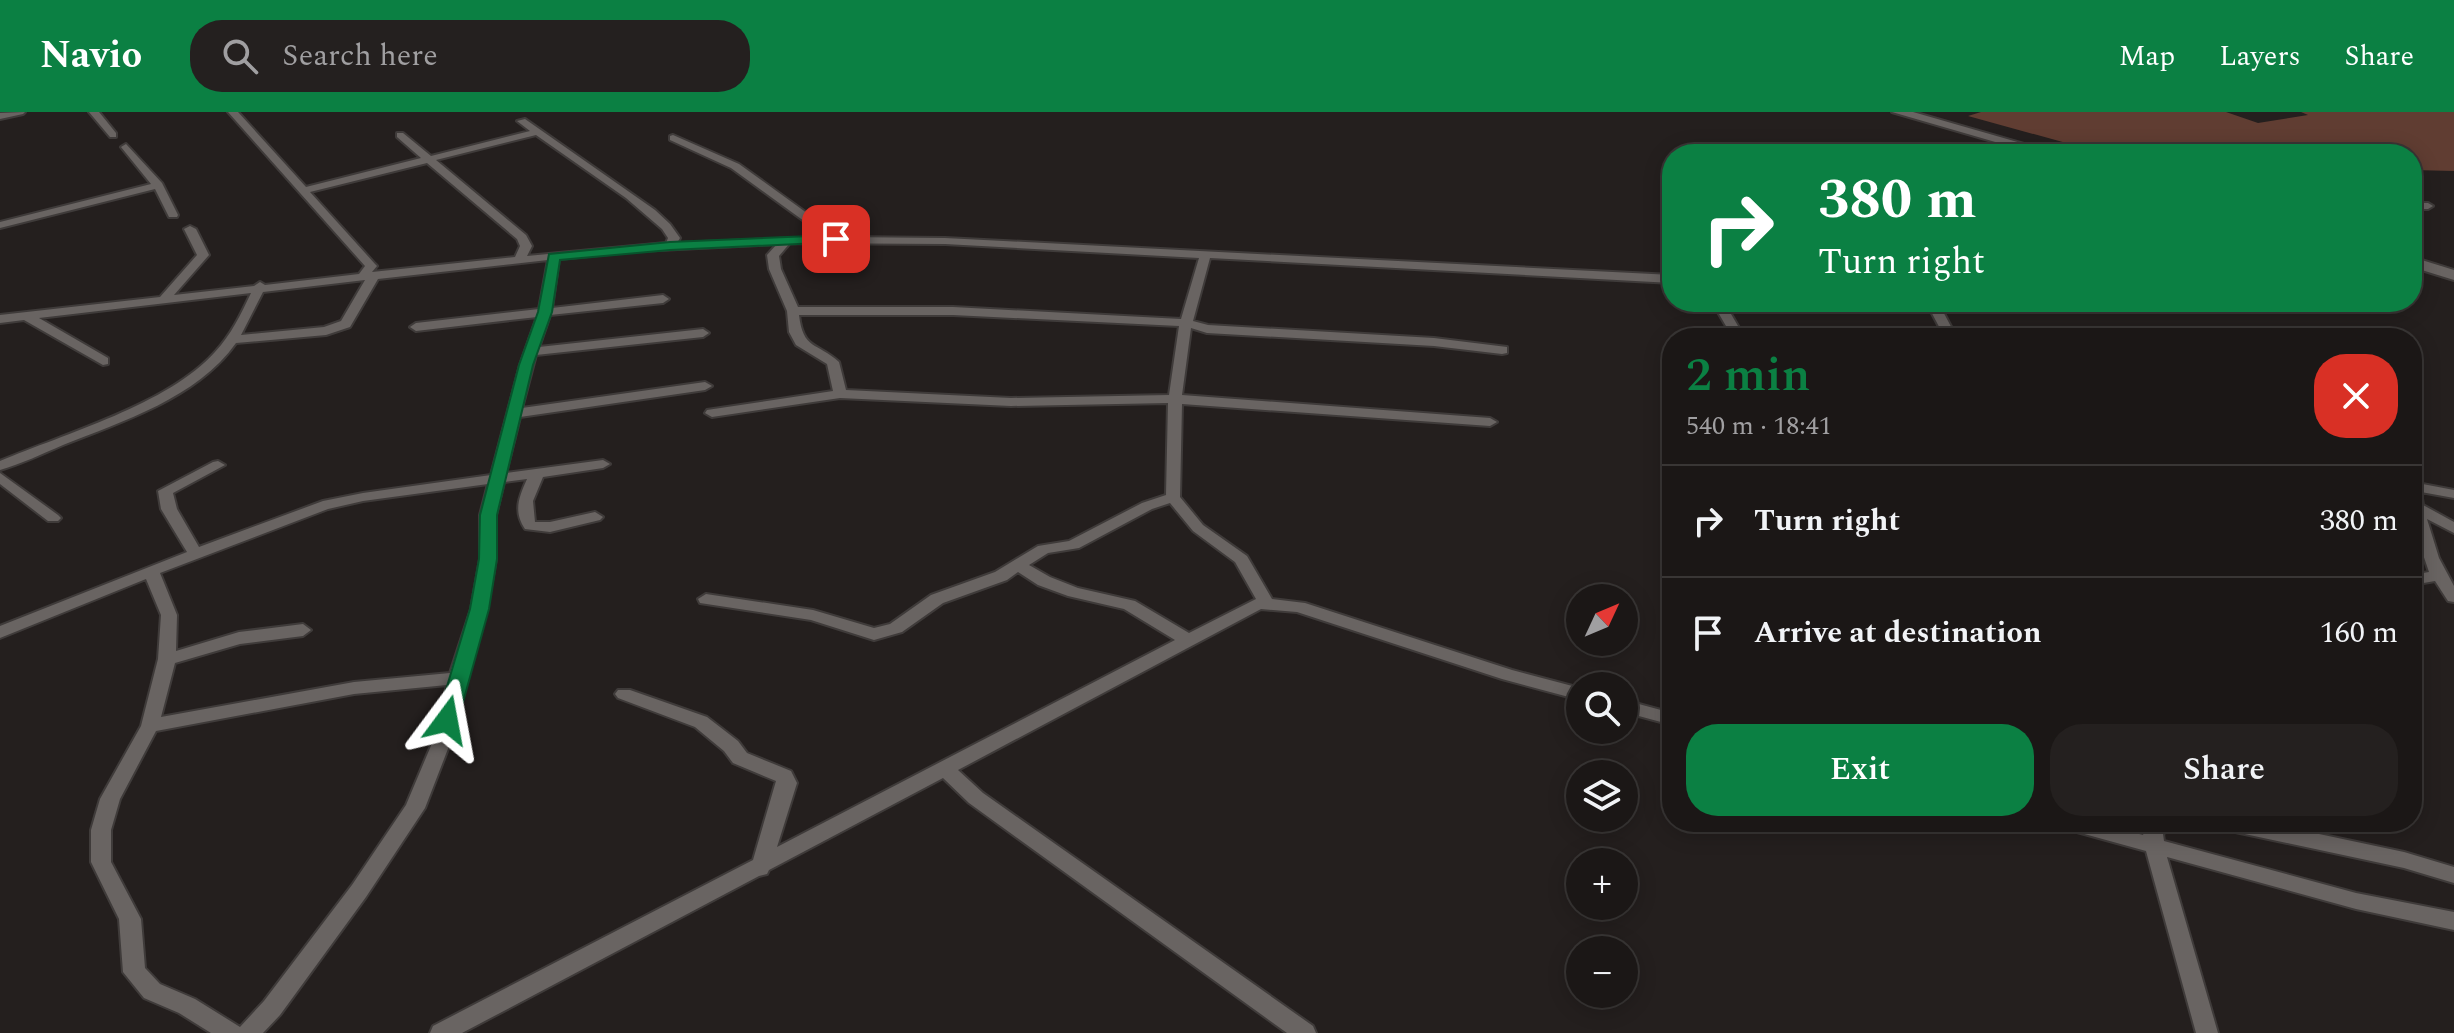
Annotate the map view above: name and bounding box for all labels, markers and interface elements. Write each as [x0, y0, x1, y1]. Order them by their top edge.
search box [190, 20, 750, 92]
text: Navio [40, 27, 142, 85]
text: Search here [282, 33, 438, 79]
icon: search [218, 34, 262, 78]
text: Map [2119, 35, 2175, 78]
text: Layers [2219, 35, 2301, 78]
text: Share [2345, 35, 2414, 78]
text: 380 m [1818, 158, 1977, 243]
icon: right [1686, 176, 1790, 280]
pin [802, 205, 870, 273]
icon: arrive [814, 217, 858, 261]
text: Turn right [1818, 235, 1985, 290]
text: 2 min [1686, 339, 1811, 412]
button: close [2314, 354, 2398, 438]
text: 540 m · 18:41 [1686, 406, 1832, 446]
text: Turn right [1754, 498, 1900, 544]
text: 380 m [2320, 498, 2398, 544]
icon: right [1686, 499, 1730, 543]
north arrow [1566, 584, 1638, 656]
map controls [1566, 584, 1638, 1008]
text: Arrive at destination [1754, 610, 2041, 656]
text: 160 m [2320, 610, 2398, 656]
icon: arrive [1686, 611, 1730, 655]
button: search [1566, 672, 1638, 744]
position arrow [405, 678, 489, 762]
button: Exit [1686, 724, 2034, 816]
button: Share [2050, 724, 2398, 816]
button: layers [1566, 760, 1638, 832]
button: + [1566, 848, 1638, 920]
button: − [1566, 936, 1638, 1008]

